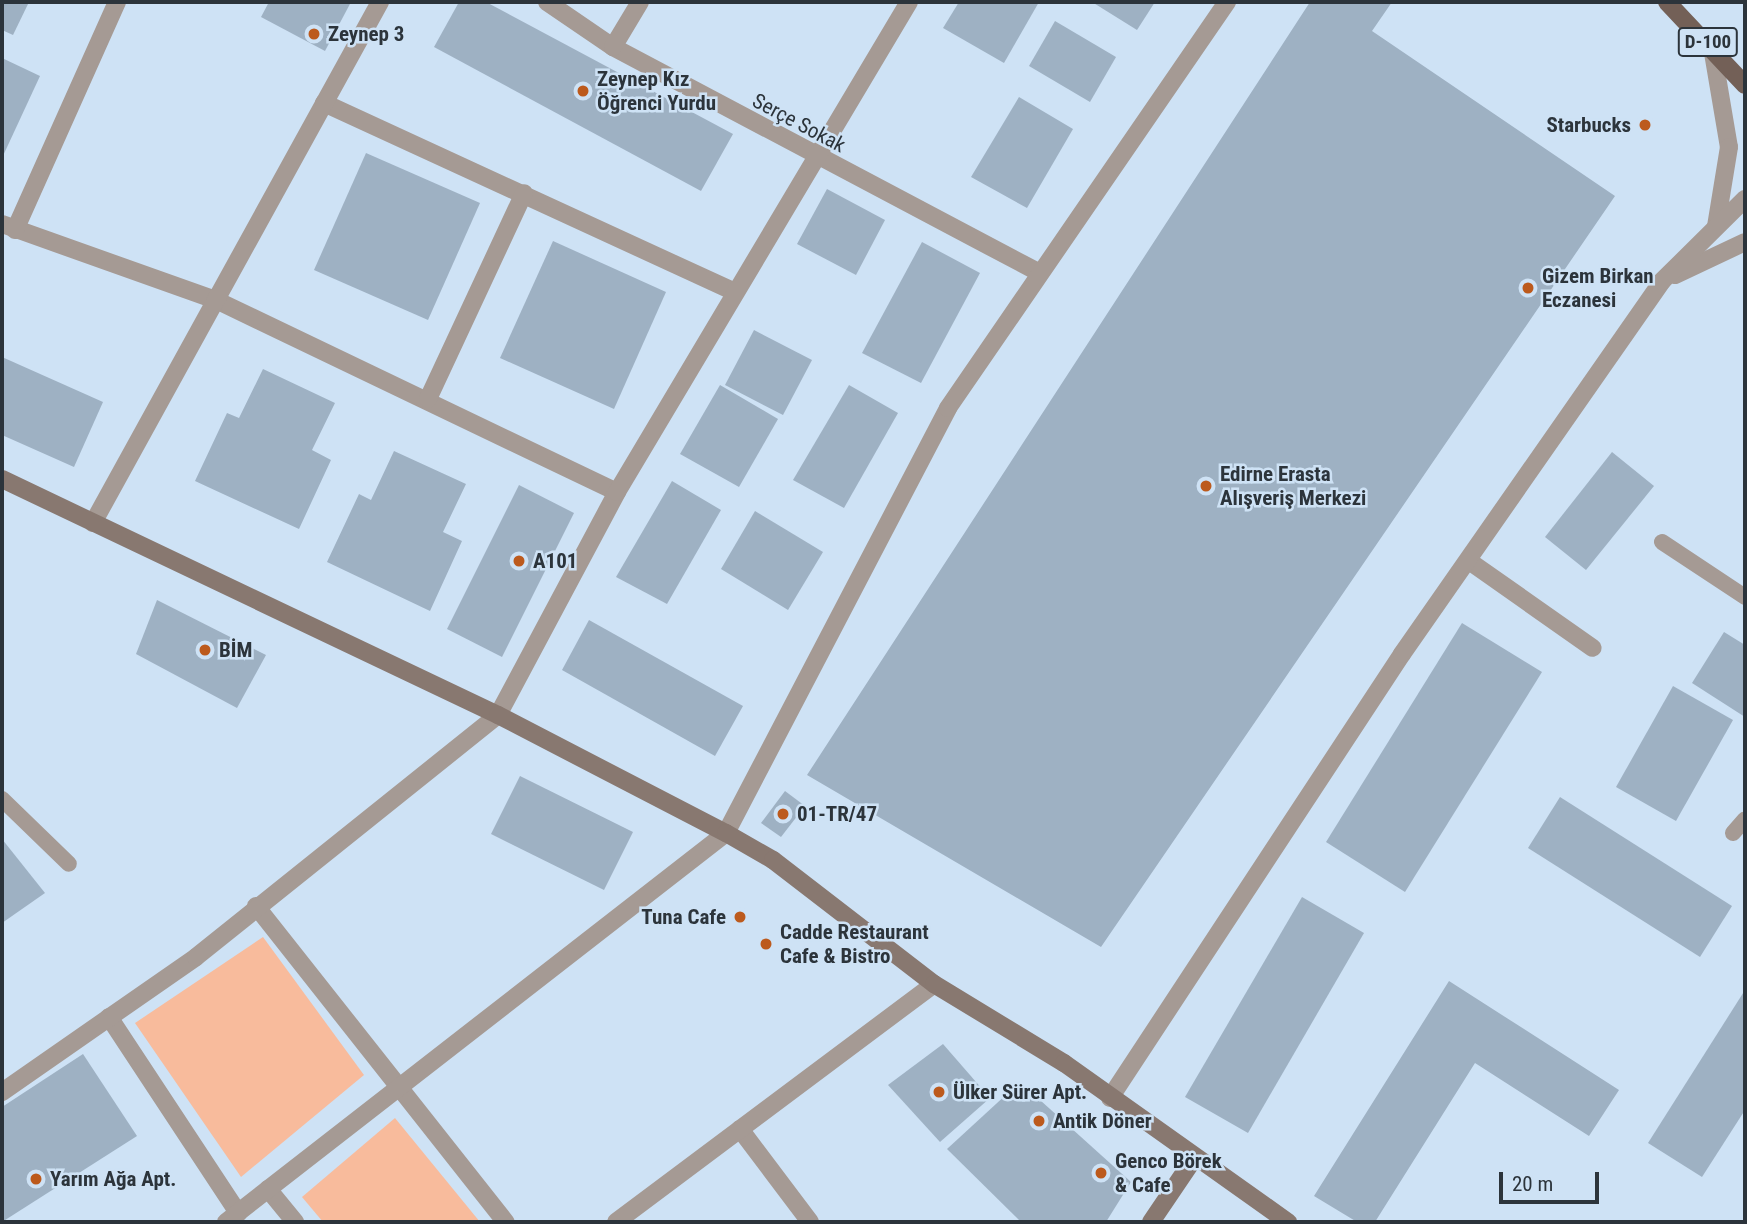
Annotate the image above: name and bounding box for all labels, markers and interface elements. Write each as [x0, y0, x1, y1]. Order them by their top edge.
place label: Zeynep 3 [328, 21, 404, 47]
marker: Zeynep 3 [306, 26, 322, 42]
road number: D-100 [1676, 26, 1740, 58]
place label: Zeynep Kız Öğrenci Yurdu [597, 66, 716, 116]
marker: Zeynep Kız Öğrenci Yurdu [575, 83, 591, 99]
street label: Serçe Sokak [748, 88, 850, 158]
place label: Starbucks [1546, 112, 1631, 138]
marker: Starbucks [1637, 117, 1653, 133]
place label: Gizem Birkan Eczanesi [1542, 263, 1654, 313]
marker: Gizem Birkan Eczanesi [1520, 280, 1536, 296]
place label: Edirne Erasta Alışveriş Merkezi [1220, 461, 1366, 511]
marker: Edirne Erasta Alışveriş Merkezi [1198, 478, 1214, 494]
place label: A101 [533, 548, 577, 574]
marker: A101 [511, 553, 527, 569]
place label: BİM [219, 637, 252, 663]
marker: BİM [197, 642, 213, 658]
place label: 01-TR/47 [797, 801, 877, 827]
marker: 01-TR/47 [775, 806, 791, 822]
place label: Tuna Cafe [641, 904, 726, 930]
marker: Tuna Cafe [732, 909, 748, 925]
place label: Cadde Restaurant Cafe & Bistro [780, 919, 929, 969]
marker: Cadde Restaurant Cafe & Bistro [758, 936, 774, 952]
place label: Ülker Sürer Apt. [953, 1079, 1087, 1105]
marker: Ülker Sürer Apt. [931, 1084, 947, 1100]
place label: Antik Döner [1053, 1108, 1152, 1134]
marker: Antik Döner [1031, 1113, 1047, 1129]
place label: Genco Börek & Cafe [1115, 1148, 1222, 1198]
scale bar [1502, 1158, 1602, 1202]
marker: Genco Börek & Cafe [1093, 1165, 1109, 1181]
place label: Yarım Ağa Apt. [50, 1166, 176, 1192]
marker: Yarım Ağa Apt. [28, 1171, 44, 1187]
text: 20 m [1512, 1172, 1553, 1196]

